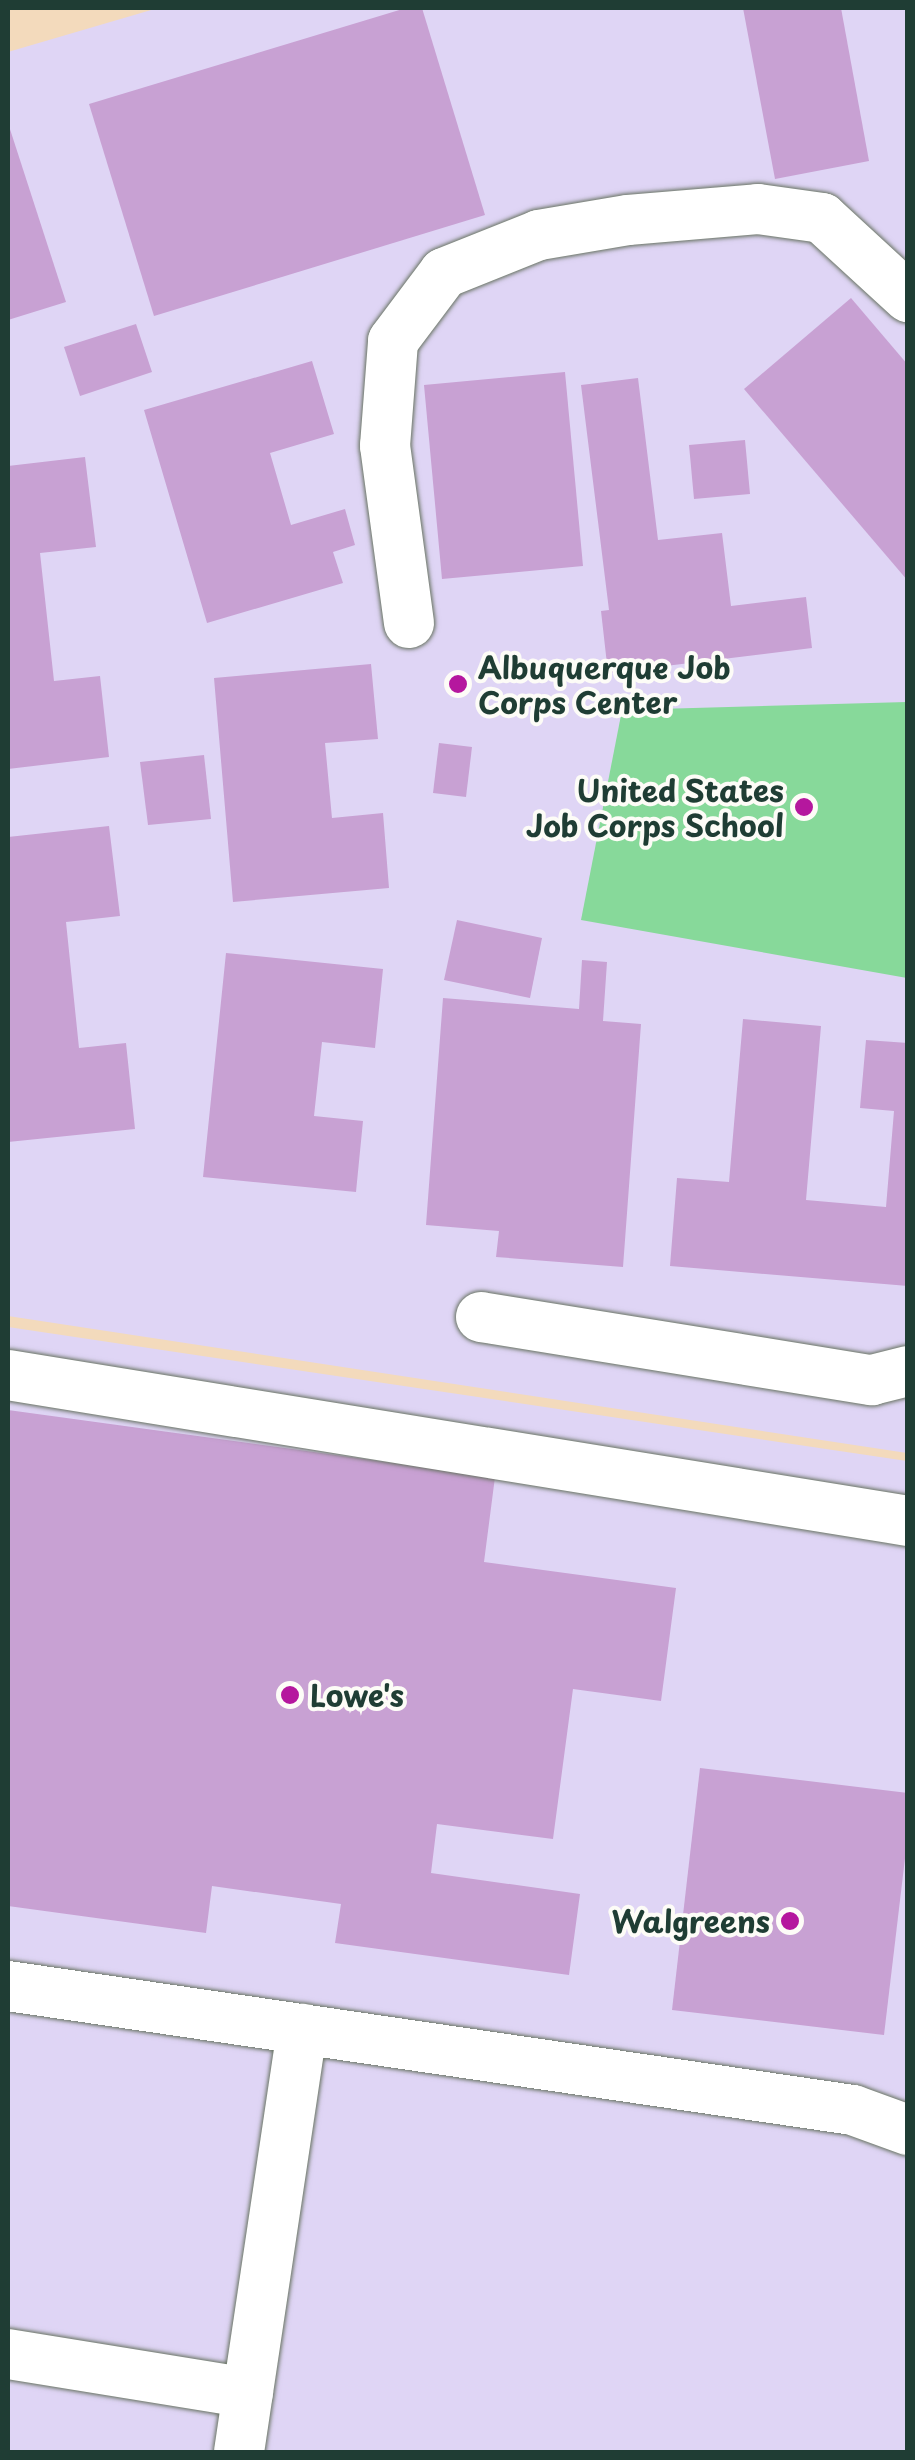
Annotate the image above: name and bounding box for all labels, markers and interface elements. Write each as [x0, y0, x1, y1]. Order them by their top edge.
place label: Albuquerque Job Corps Center [478, 649, 732, 720]
marker: Albuquerque Job Corps Center [447, 673, 469, 695]
place label: United States Job Corps School [523, 772, 784, 842]
marker: United States Job Corps School [793, 796, 815, 818]
place label: Lowe's [310, 1677, 404, 1713]
marker: Lowe's [279, 1684, 301, 1706]
place label: Walgreens [611, 1903, 770, 1939]
marker: Walgreens [779, 1910, 801, 1932]

